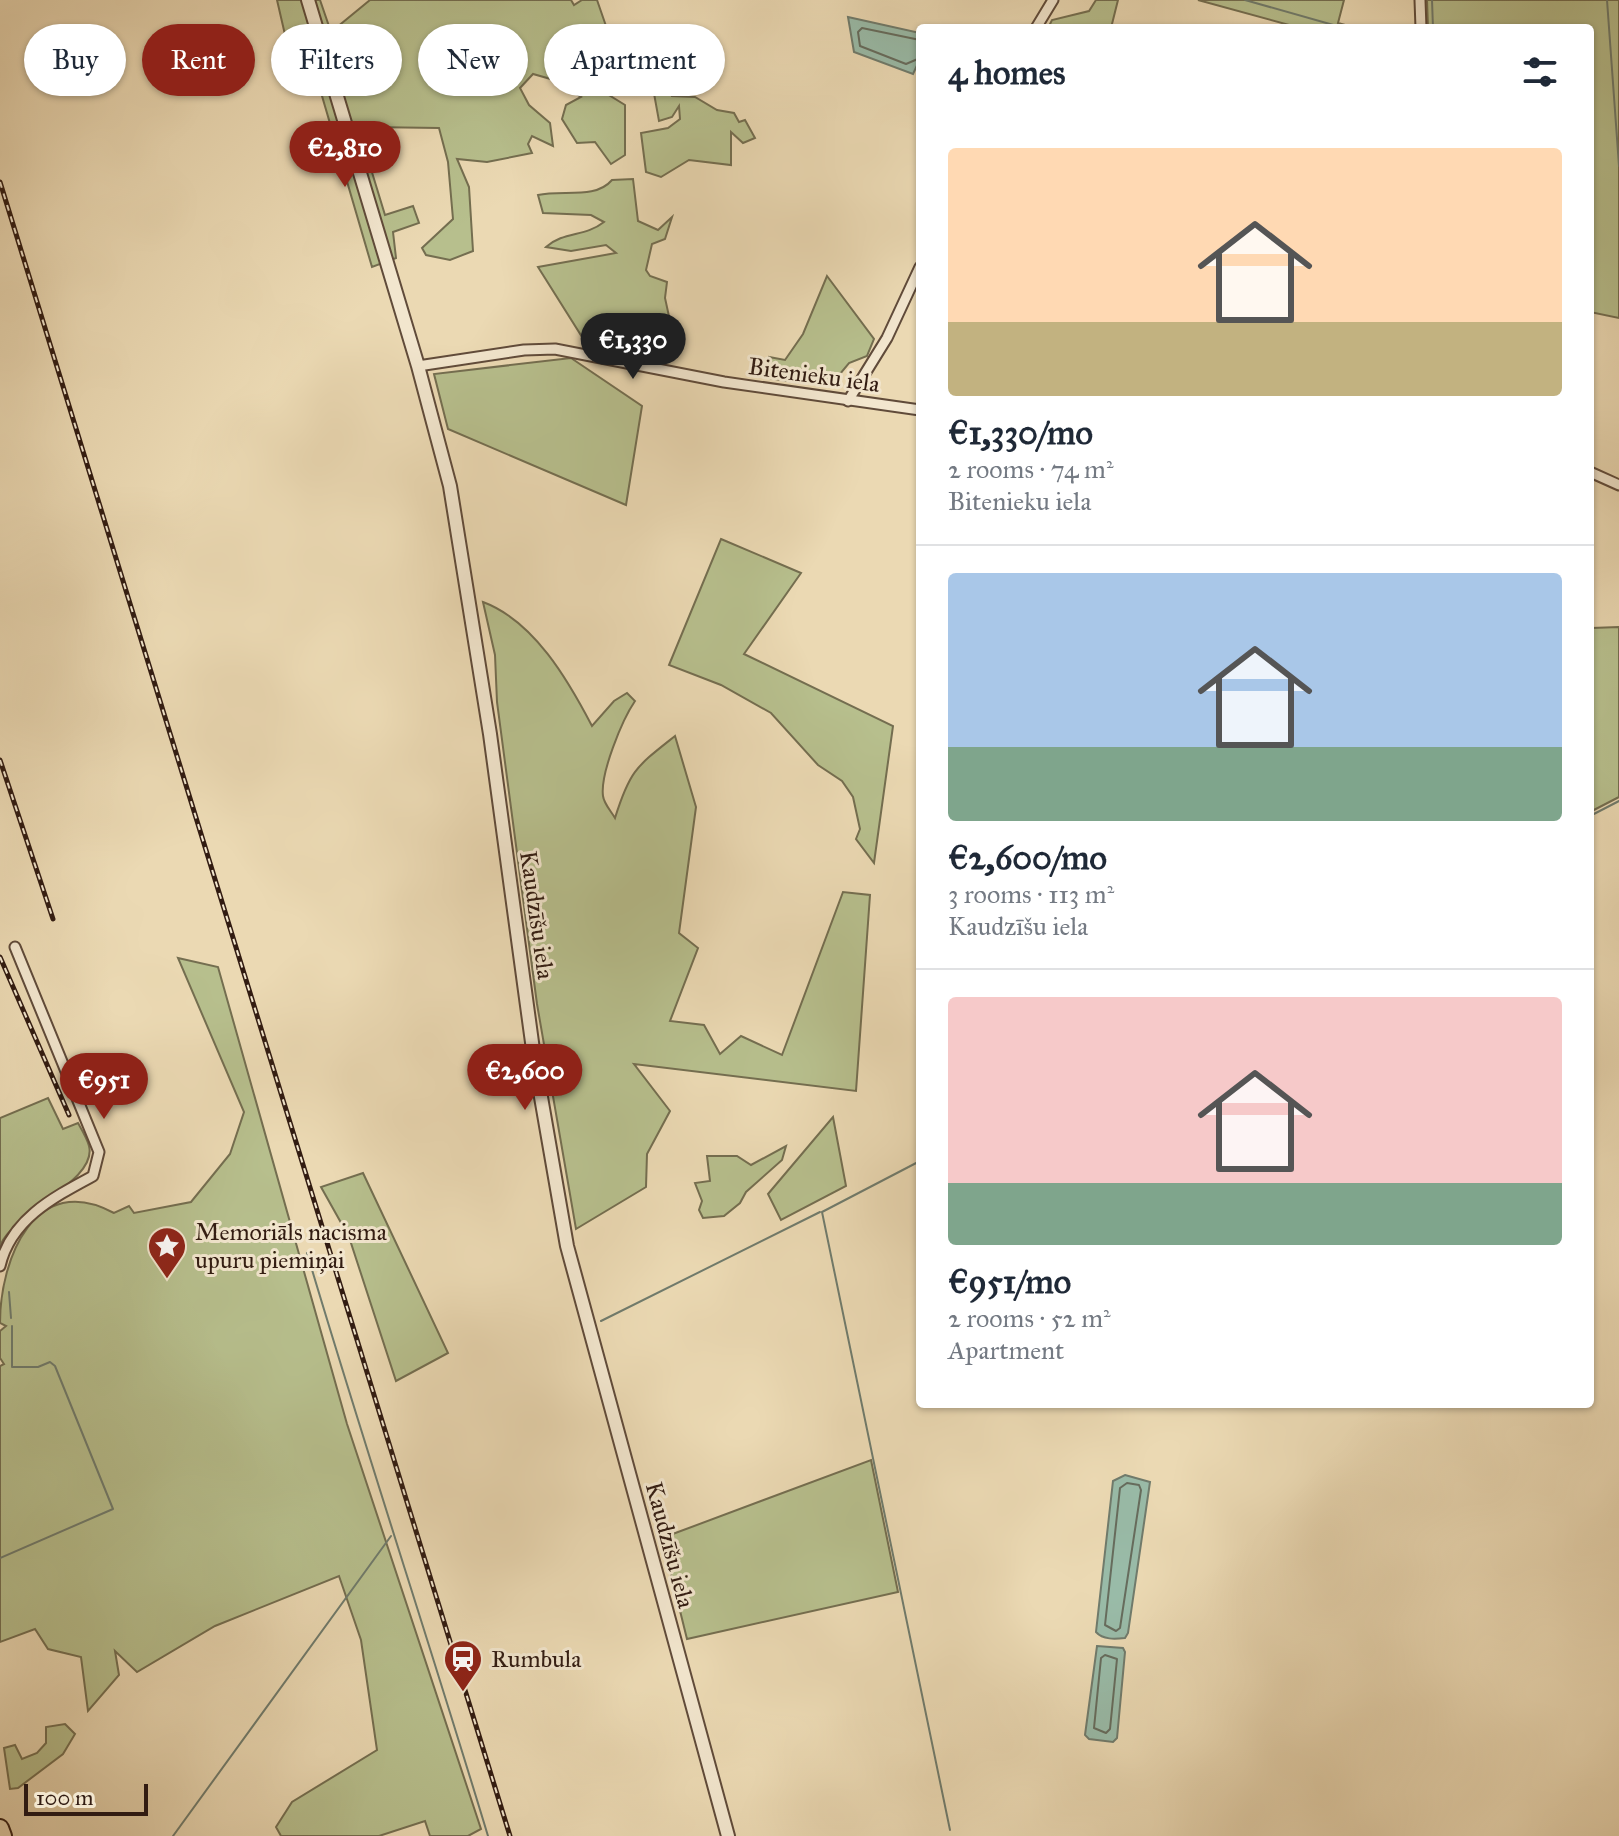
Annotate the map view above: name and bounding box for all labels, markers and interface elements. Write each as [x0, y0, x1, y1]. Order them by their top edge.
chip: Buy [24, 24, 126, 96]
chip: Rent [142, 24, 255, 96]
chip: Filters [271, 24, 402, 96]
chip: New [418, 24, 528, 96]
chip: Apartment [544, 24, 725, 96]
icon: filters [1518, 50, 1562, 94]
text: 4 homes [948, 52, 1065, 93]
pin: €2,810 [280, 121, 410, 189]
text: €2,810 [308, 131, 382, 163]
icon: home [1183, 200, 1327, 344]
pin: €1,330 [568, 313, 698, 381]
text: €1,330 [599, 323, 667, 355]
street label: Bitenieku iela [746, 351, 882, 399]
text: €1,330/mo [948, 412, 1093, 453]
text: 2 rooms · 74 m² [948, 453, 1114, 485]
text: Bitenieku iela [948, 485, 1091, 517]
icon: home [1183, 625, 1327, 769]
text: €2,600/mo [948, 837, 1107, 878]
street label: Kaudzīšu iela [513, 849, 561, 982]
text: 3 rooms · 113 m² [948, 878, 1114, 910]
text: Kaudzīšu iela [948, 910, 1088, 942]
pin: €2,600 [460, 1044, 590, 1112]
icon: home [1183, 1049, 1327, 1193]
pin: €951 [57, 1053, 151, 1121]
text: €2,600 [485, 1054, 565, 1086]
text: €951 [78, 1063, 130, 1095]
place label: Memoriāls nacisma upuru piemiņai [195, 1217, 388, 1275]
place icon: Memoriāls nacisma upuru piemiņai [146, 1225, 188, 1280]
text: €951/mo [948, 1261, 1071, 1302]
text: 2 rooms · 52 m² [948, 1302, 1111, 1334]
text: Apartment [948, 1334, 1064, 1366]
street label: Kaudzīšu iela [639, 1479, 701, 1612]
station icon: Rumbula [442, 1638, 484, 1693]
place label: Rumbula [491, 1644, 582, 1674]
scale bar [24, 1780, 148, 1816]
text: 100 m [36, 1784, 93, 1811]

